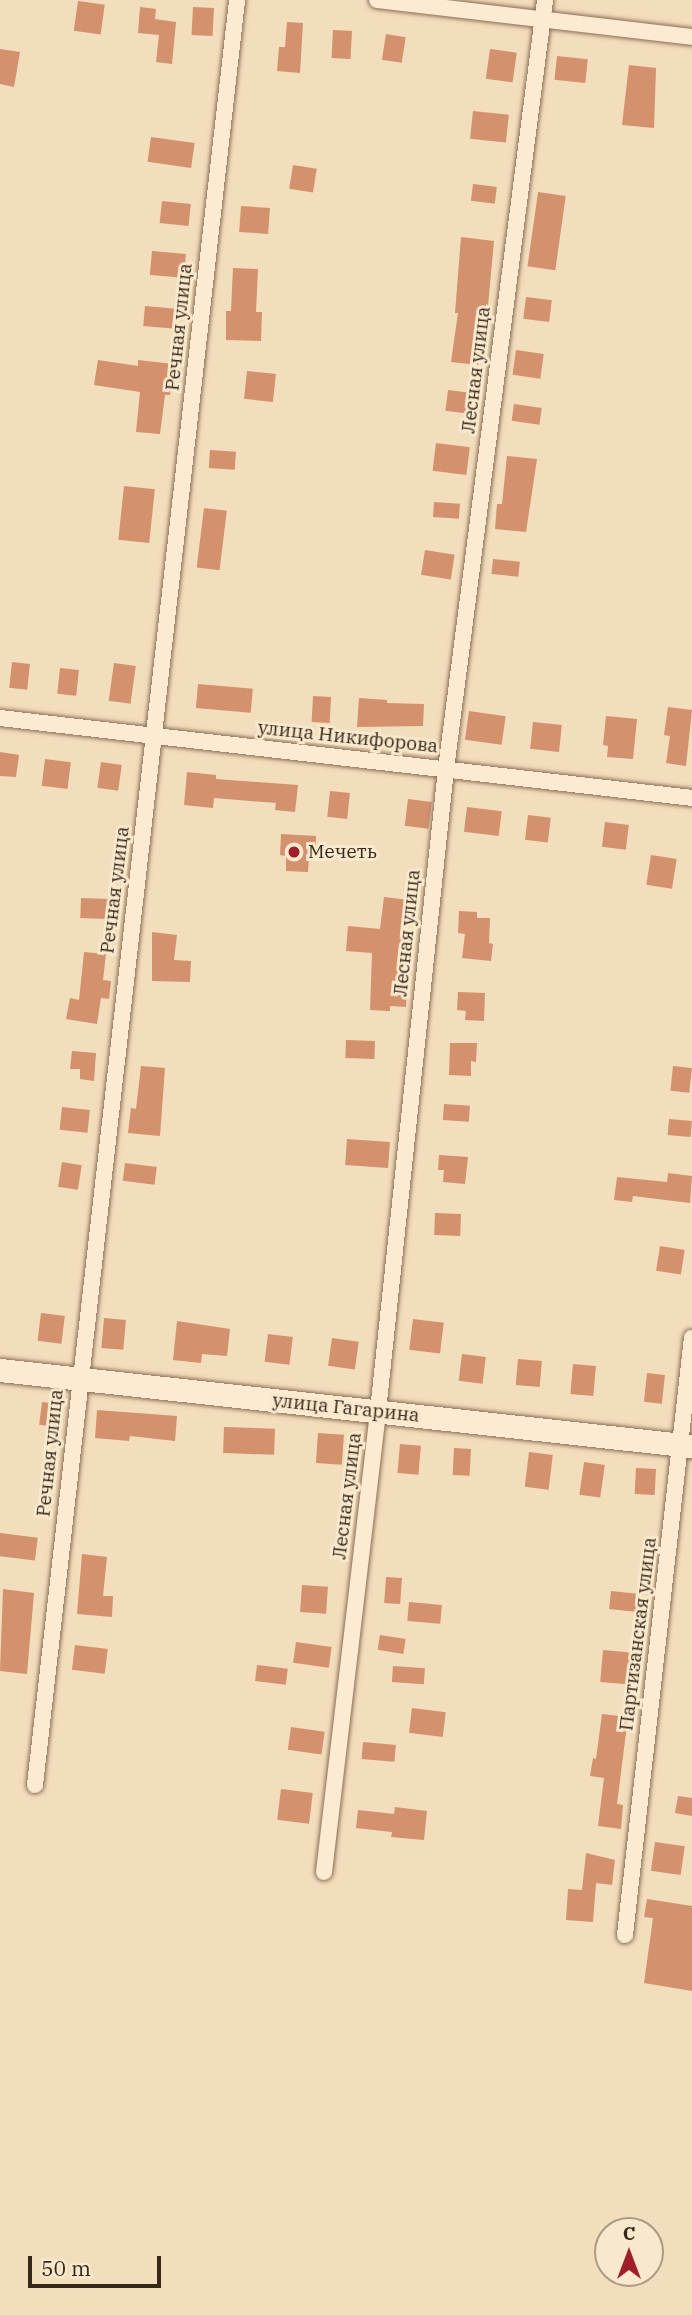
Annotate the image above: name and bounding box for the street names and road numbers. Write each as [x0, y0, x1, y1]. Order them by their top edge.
street label: Речная улица [161, 262, 197, 392]
street label: Лесная улица [457, 305, 495, 435]
street label: улица Никифорова [257, 716, 439, 758]
street label: Речная улица [96, 825, 134, 955]
street label: Лесная улица [389, 868, 425, 998]
street label: Речная улица [32, 1388, 68, 1518]
street label: улица Гагарина [271, 1389, 421, 1427]
street label: Лесная улица [328, 1431, 366, 1561]
street label: Партизанская улица [615, 1536, 661, 1732]

